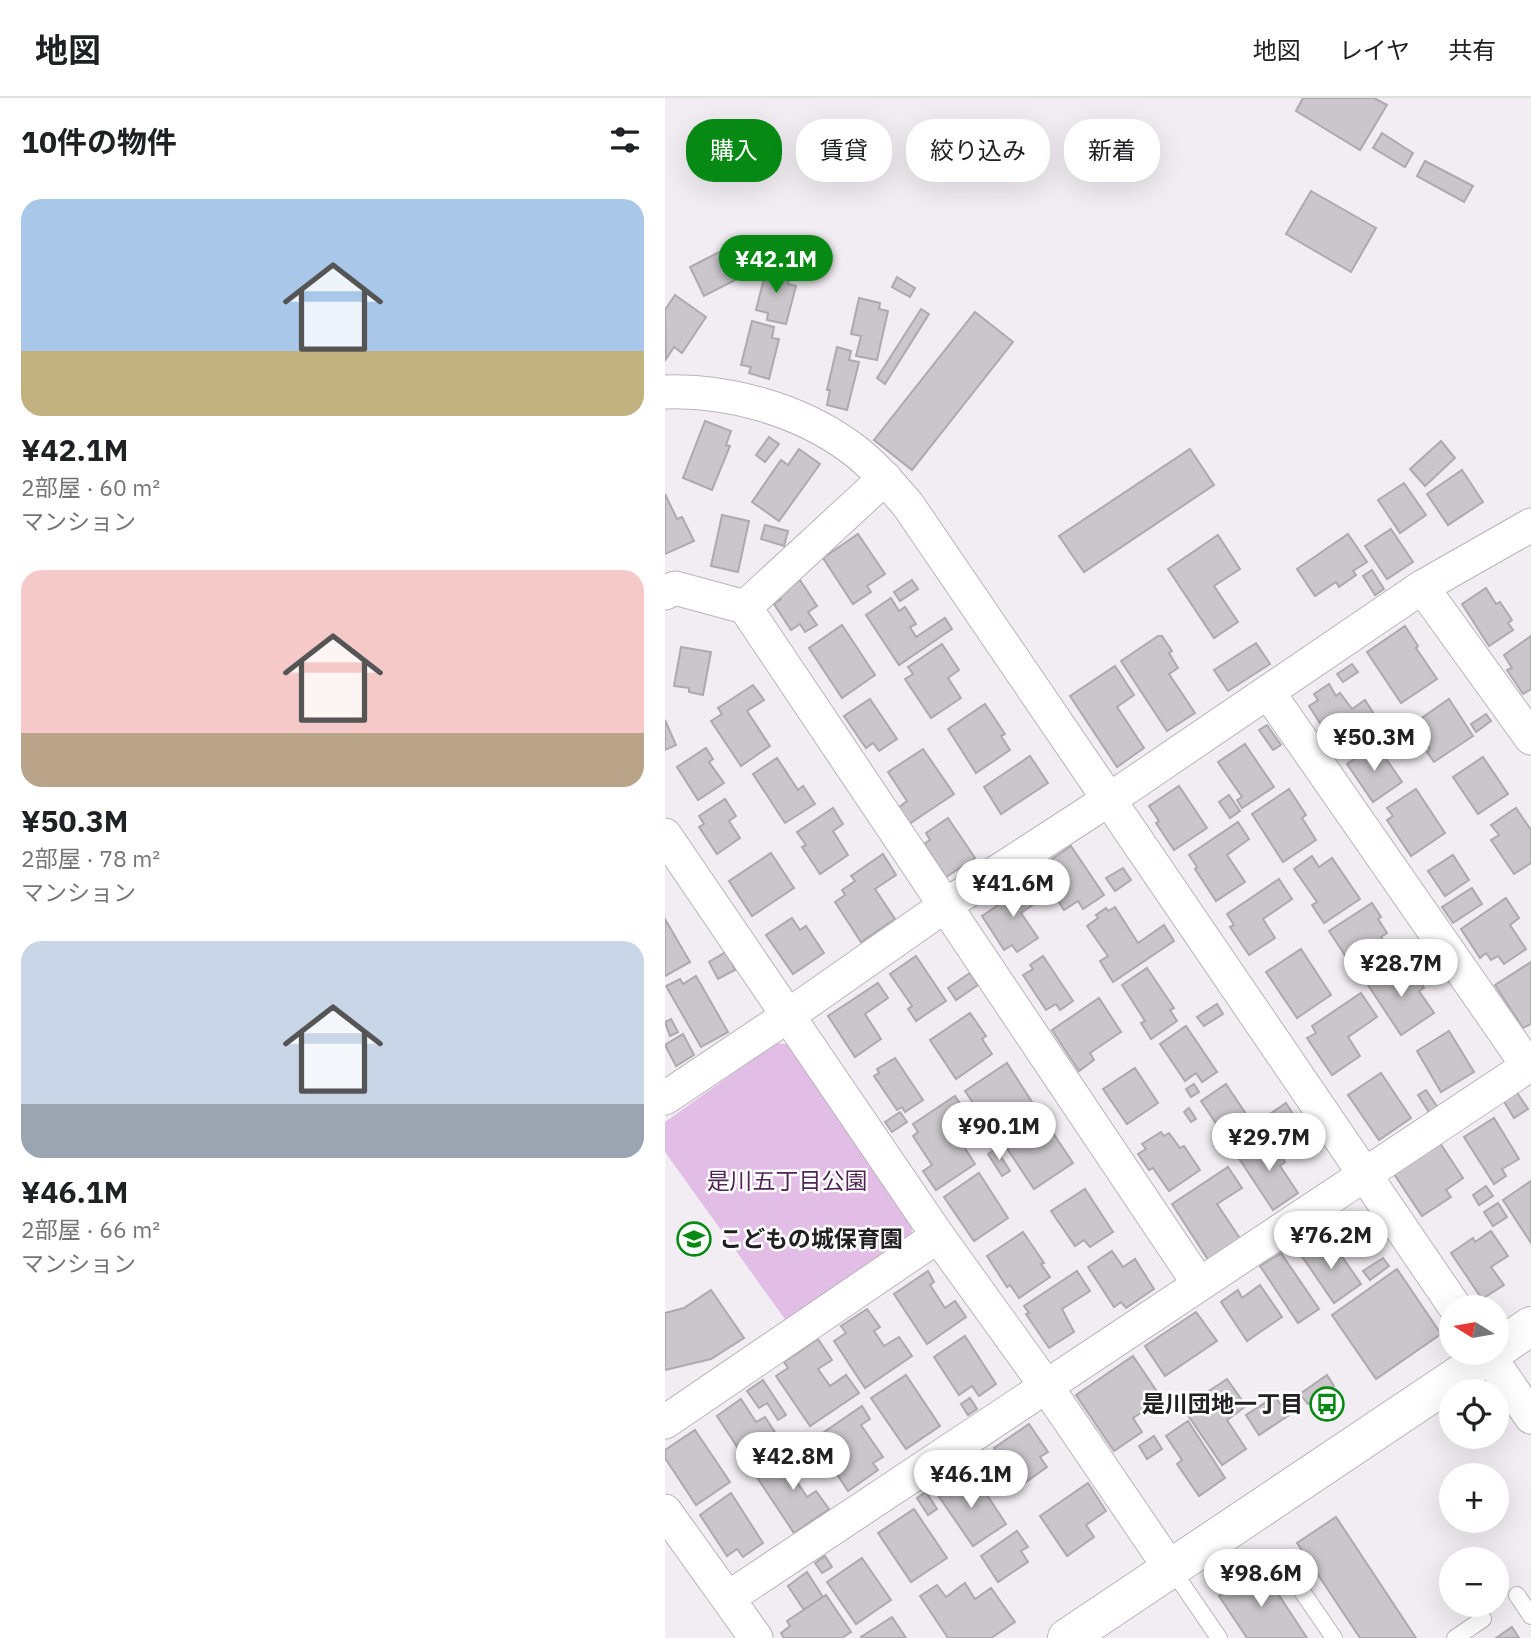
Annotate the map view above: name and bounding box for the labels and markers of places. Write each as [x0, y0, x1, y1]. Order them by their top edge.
pin: ¥42.1M [719, 236, 833, 295]
pin: ¥50.3M [1317, 714, 1431, 773]
pin: ¥41.6M [956, 860, 1070, 919]
pin: ¥28.7M [1344, 940, 1458, 999]
pin: ¥90.1M [942, 1102, 1056, 1162]
pin: ¥29.7M [1212, 1114, 1326, 1173]
pin: ¥76.2M [1274, 1212, 1388, 1271]
school or university icon: こどもの城保育園 [675, 1220, 713, 1258]
place label: こどもの城保育園 [719, 1223, 903, 1253]
bus stop icon: 是川団地一丁目 [1308, 1385, 1346, 1423]
place label: 是川団地一丁目 [1142, 1388, 1303, 1418]
pin: ¥42.8M [736, 1432, 850, 1492]
pin: ¥46.1M [914, 1450, 1028, 1510]
pin: ¥98.6M [1204, 1550, 1318, 1609]

